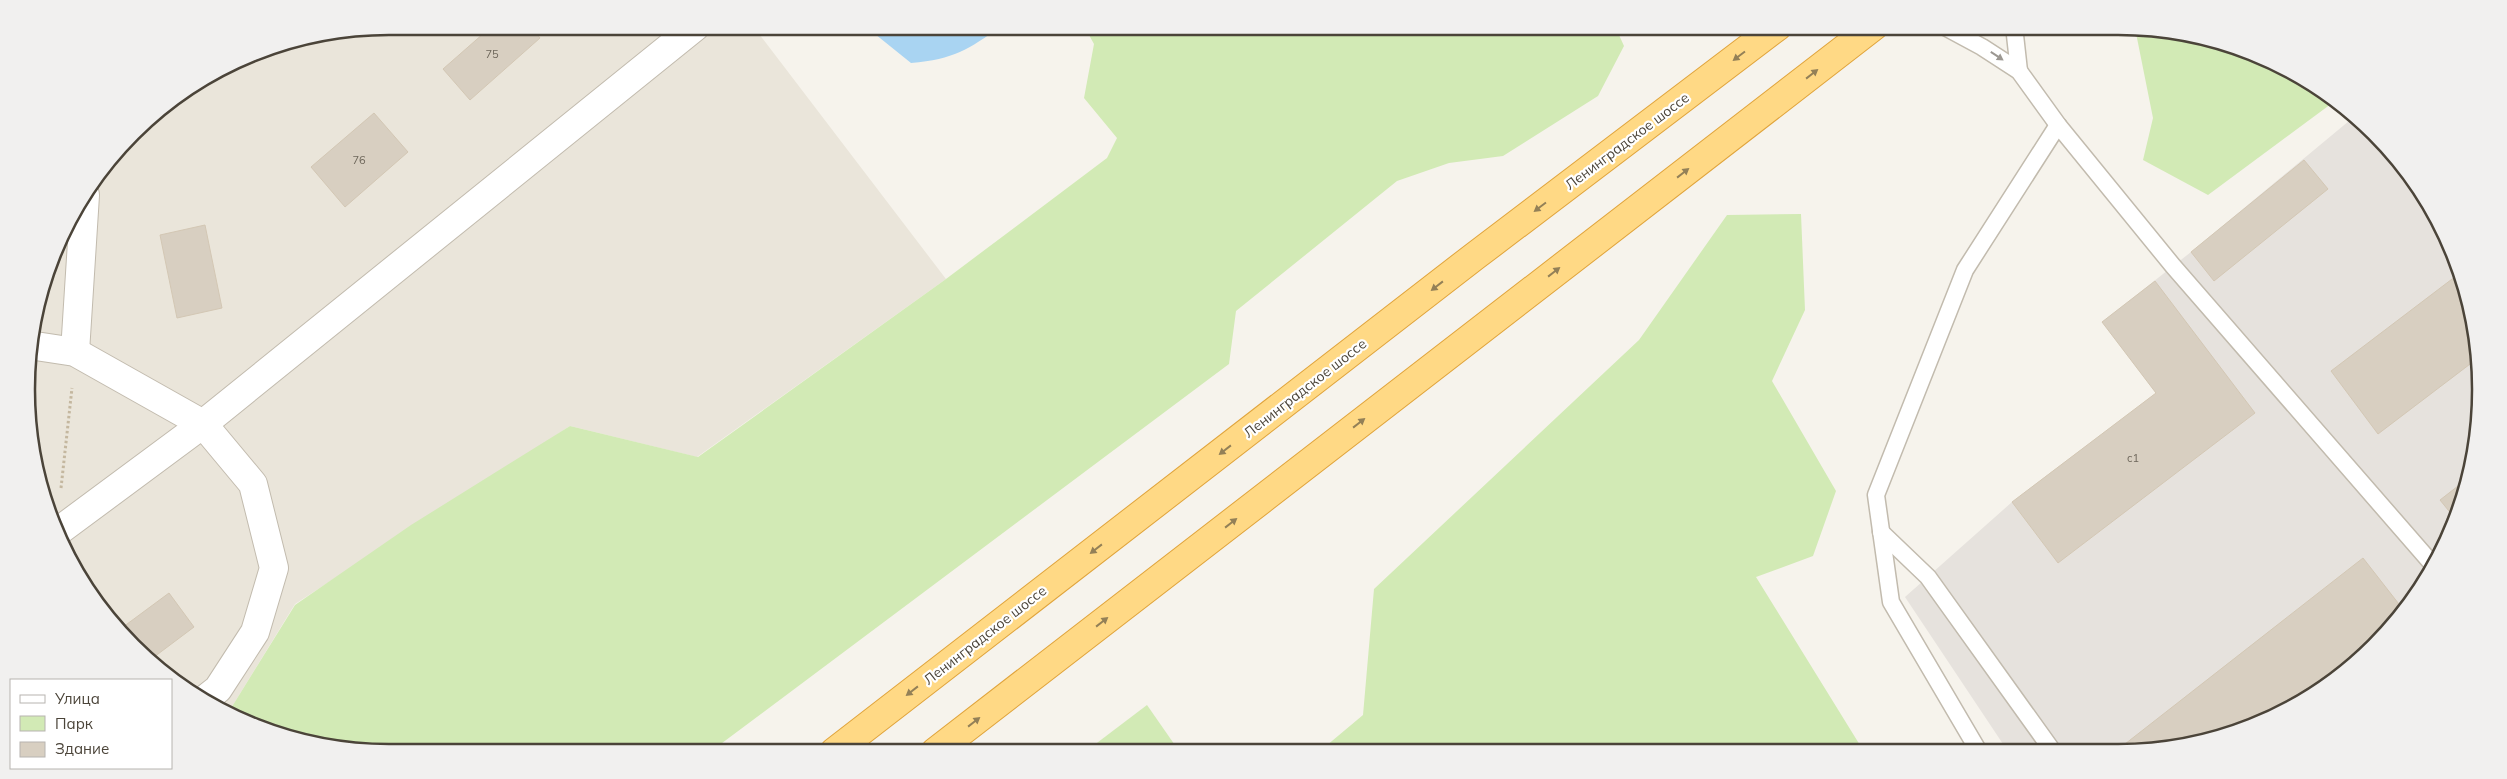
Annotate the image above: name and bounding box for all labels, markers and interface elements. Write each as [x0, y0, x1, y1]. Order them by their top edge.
house number: 75 [485, 47, 499, 61]
one-way arrow [1733, 50, 1746, 61]
one-way arrow [1990, 51, 2004, 61]
one-way arrow [1805, 69, 1818, 80]
street label: Ленинградское шоссе [1561, 88, 1693, 194]
house number: 76 [352, 153, 366, 167]
one-way arrow [1676, 168, 1689, 179]
one-way arrow [1533, 202, 1547, 212]
one-way arrow [1547, 267, 1560, 278]
one-way arrow [1430, 281, 1443, 292]
street label: Ленинградское шоссе [1240, 334, 1370, 442]
one-way arrow [1352, 418, 1365, 429]
one-way arrow [1219, 444, 1232, 455]
house number: с1 [2127, 451, 2139, 465]
one-way arrow [1224, 518, 1237, 528]
one-way arrow [1090, 544, 1103, 555]
street label: Ленинградское шоссе [920, 581, 1050, 689]
one-way arrow [1095, 617, 1108, 628]
legend [10, 679, 172, 769]
one-way arrow [906, 686, 919, 697]
text: Улица [54, 689, 100, 708]
text: Парк [55, 714, 94, 733]
one-way arrow [967, 717, 980, 727]
text: Здание [55, 739, 109, 758]

